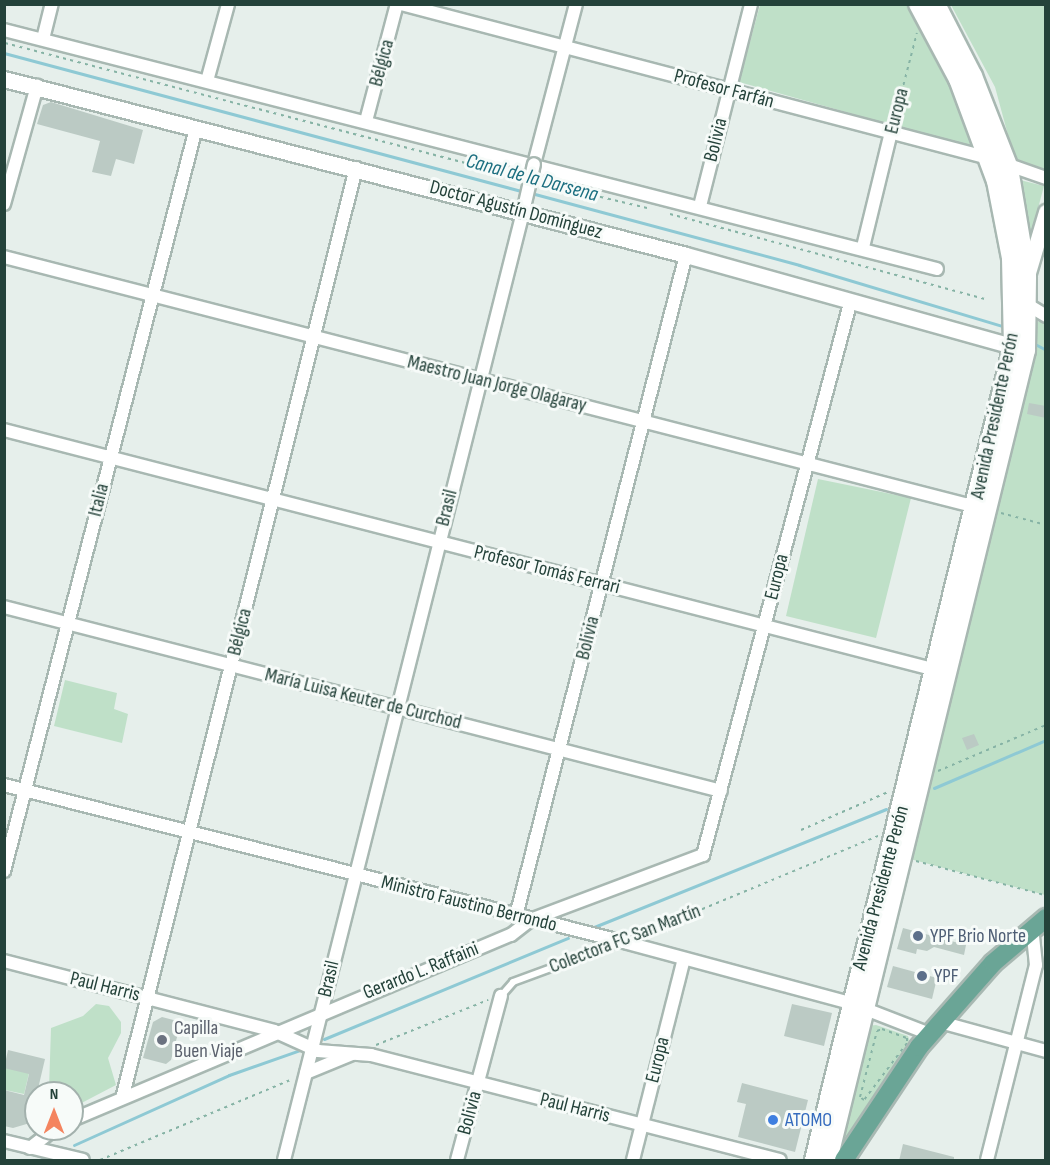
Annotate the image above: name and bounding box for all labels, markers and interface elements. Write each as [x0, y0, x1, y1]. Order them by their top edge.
street label: Bélgica [364, 37, 400, 89]
street label: Profesor Farfán [671, 64, 777, 114]
street label: Europa [880, 86, 914, 136]
street label: Bolivia [699, 116, 733, 164]
water label: Canal de la Darsena [463, 148, 601, 208]
street label: Doctor Agustín Domínguez [427, 175, 605, 245]
street label: Avenida Presidente Perón [966, 331, 1024, 501]
street label: Maestro Juan Jorge Olagaray [405, 350, 589, 418]
street label: Italia [83, 481, 115, 519]
street label: Brasil [431, 487, 463, 529]
street label: Profesor Tomás Ferrari [472, 540, 622, 600]
street label: Europa [760, 552, 794, 602]
street label: Bélgica [223, 606, 257, 658]
street label: Bolivia [571, 614, 605, 662]
street label: María Luisa Keuter de Curchod [262, 663, 464, 735]
street label: Avenida Presidente Perón [848, 803, 914, 973]
street label: Ministro Faustino Berrondo [379, 871, 559, 937]
street label: Colectora FC San Martín [546, 899, 704, 979]
place label: YPF Brio Norte [930, 924, 1026, 948]
marker: YPF Brio Norte [911, 929, 925, 943]
street label: Gerardo L. Raffaini [360, 937, 482, 1005]
street label: Brasil [313, 958, 345, 1000]
place label: YPF [934, 964, 959, 988]
street label: Paul Harris [67, 967, 143, 1007]
marker: YPF [915, 969, 929, 983]
place label: Capilla Buen Viaje [174, 1016, 243, 1063]
marker: Capilla Buen Viaje [155, 1033, 169, 1047]
street label: Europa [641, 1035, 675, 1085]
north arrow [24, 1081, 84, 1141]
text: N [50, 1085, 58, 1104]
street label: Paul Harris [537, 1088, 613, 1128]
street label: Bolivia [453, 1089, 487, 1137]
place label: ATOMO [785, 1108, 832, 1132]
marker: ATOMO [766, 1113, 780, 1127]

